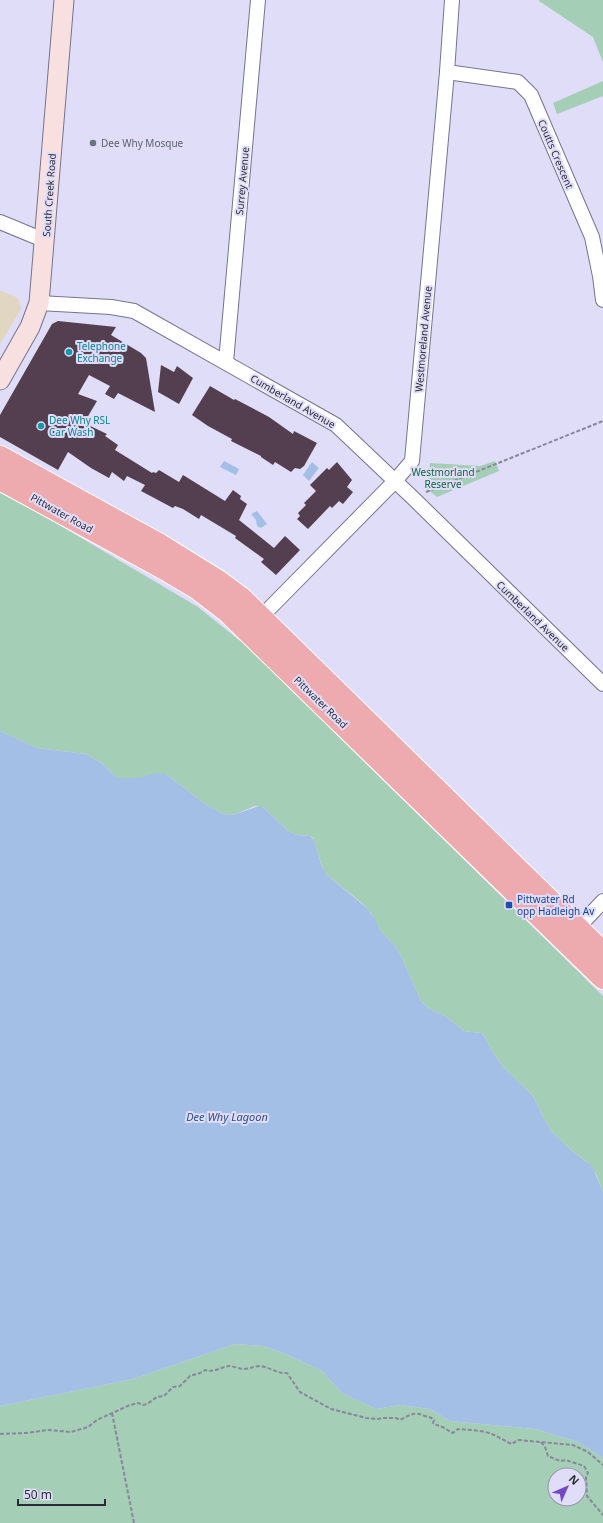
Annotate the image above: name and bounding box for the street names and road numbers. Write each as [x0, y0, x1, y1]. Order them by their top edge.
street label: Coutts Crescent [535, 117, 577, 191]
street label: Surrey Avenue [232, 146, 252, 215]
street label: South Creek Road [39, 153, 59, 237]
street label: Westmoreland Avenue [411, 285, 435, 393]
street label: Cumberland Avenue [248, 371, 338, 431]
street label: Pittwater Road [28, 490, 96, 536]
street label: Cumberland Avenue [494, 578, 573, 655]
street label: Pittwater Road [291, 673, 351, 731]

